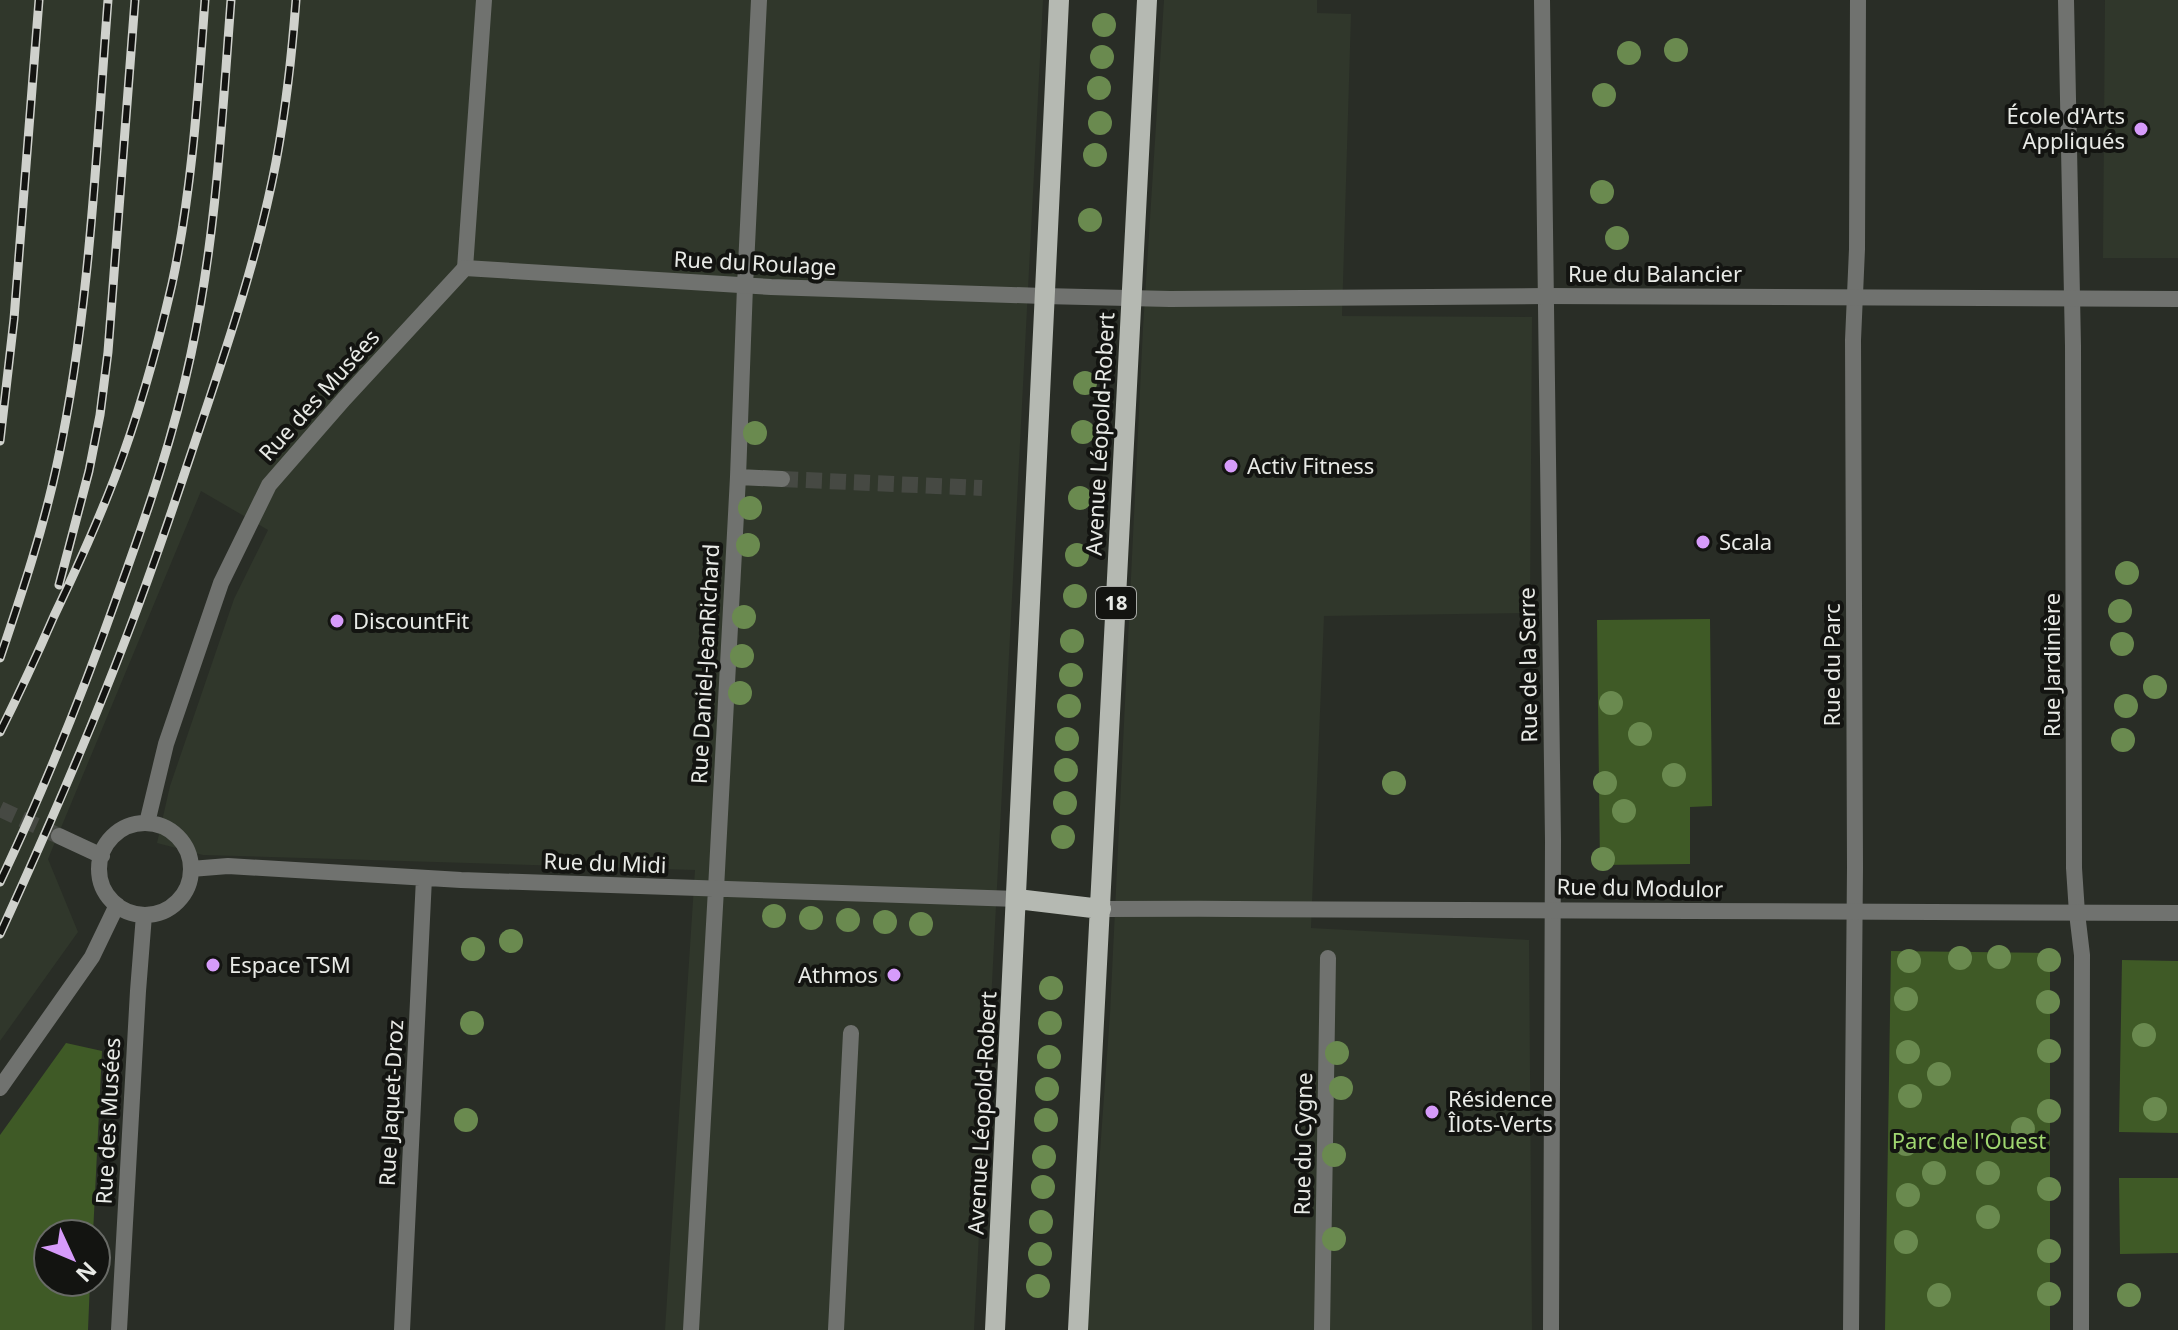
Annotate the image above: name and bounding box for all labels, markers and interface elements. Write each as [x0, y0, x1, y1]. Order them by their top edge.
place label: École d'Arts Appliqués [2007, 100, 2125, 155]
marker: École d'Arts Appliqués [2132, 120, 2150, 138]
street label: Rue du Roulage [673, 243, 837, 281]
street label: Rue du Balancier [1568, 258, 1742, 288]
street label: Avenue Léopold-Robert [1078, 312, 1120, 556]
street label: Rue des Musées [251, 322, 385, 466]
place label: Activ Fitness [1247, 450, 1374, 480]
marker: Activ Fitness [1222, 457, 1240, 475]
place label: Scala [1719, 526, 1772, 556]
marker: Scala [1694, 533, 1712, 551]
street label: Rue Daniel-JeanRichard [683, 543, 725, 785]
road number: 18 [1096, 587, 1136, 619]
street label: Rue de la Serre [1511, 587, 1543, 743]
street label: Rue Jardinière [2036, 593, 2066, 737]
street label: Rue du Parc [1816, 603, 1846, 727]
place label: DiscountFit [353, 605, 469, 635]
marker: DiscountFit [328, 612, 346, 630]
street label: Rue du Midi [543, 845, 667, 879]
street label: Rue du Modulor [1556, 871, 1724, 903]
place label: Espace TSM [229, 949, 351, 979]
marker: Espace TSM [204, 956, 222, 974]
place label: Athmos [798, 959, 878, 989]
marker: Athmos [885, 966, 903, 984]
street label: Avenue Léopold-Robert [960, 991, 1002, 1235]
street label: Rue Jaquet-Droz [371, 1019, 409, 1187]
street label: Rue des Musées [88, 1037, 126, 1205]
street label: Rue du Cygne [1286, 1072, 1318, 1216]
place label: Résidence Îlots-Verts [1448, 1083, 1553, 1138]
marker: Résidence Îlots-Verts [1423, 1103, 1441, 1121]
park label: Parc de l'Ouest [1892, 1125, 2046, 1155]
north arrow [32, 1218, 112, 1298]
text: N [70, 1256, 104, 1289]

